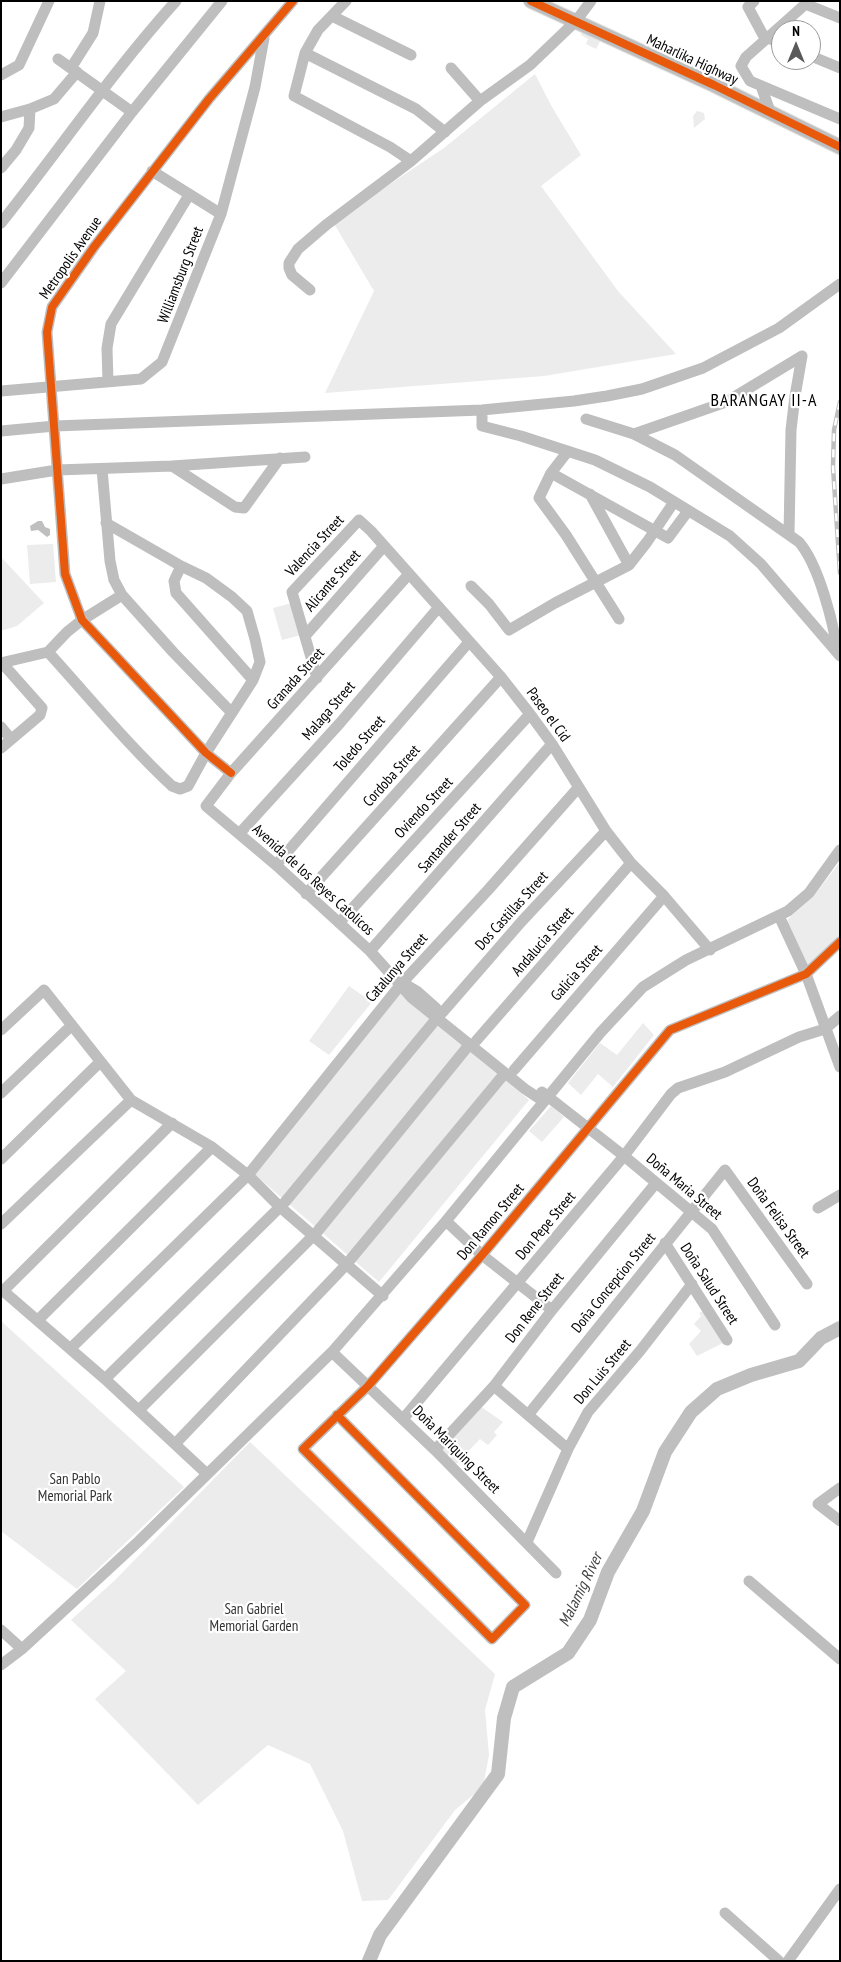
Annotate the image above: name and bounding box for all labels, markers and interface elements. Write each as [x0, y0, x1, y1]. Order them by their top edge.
north arrow [771, 20, 821, 70]
text: N [792, 22, 800, 40]
street label: Maharlika Highway [643, 31, 741, 89]
street label: Metropolis Avenue [36, 213, 106, 303]
street label: Williamsburg Street [154, 224, 208, 326]
district label: BARANGAY II-A [709, 390, 819, 412]
street label: Valencia Street [282, 512, 348, 580]
street label: Alicante Street [301, 546, 365, 616]
street label: Granada Street [264, 644, 328, 714]
street label: Malaga Street [299, 678, 359, 744]
street label: Paseo el Cid [522, 684, 574, 746]
street label: Toledo Street [331, 712, 389, 776]
street label: Cordoba Street [360, 741, 424, 811]
street label: Oviendo Street [391, 774, 457, 842]
street label: Santander Street [415, 799, 485, 877]
street label: Avenida de los Reyes Catolicos [248, 821, 378, 939]
street label: Dos Castillas Street [472, 868, 552, 954]
street label: Andalucia Street [508, 904, 578, 980]
street label: Catalunya Street [362, 930, 432, 1006]
street label: Galicia Street [548, 941, 606, 1005]
street label: Doña Maria Street [642, 1150, 726, 1224]
street label: Doña Felisa Street [743, 1174, 813, 1262]
street label: Don Ramon Street [454, 1180, 528, 1264]
street label: Don Pepe Street [512, 1188, 580, 1264]
street label: Doña Concepcion Street [568, 1229, 660, 1337]
street label: Doña Salud Street [676, 1240, 742, 1328]
street label: Don Rene Street [502, 1269, 568, 1347]
street label: Don Luis Street [571, 1336, 635, 1408]
street label: Doña Mariquing Street [408, 1402, 504, 1498]
park label: San Pablo Memorial Park [38, 1471, 112, 1506]
water label: Malamig River [555, 1550, 607, 1630]
park label: San Gabriel Memorial Garden [210, 1601, 298, 1636]

